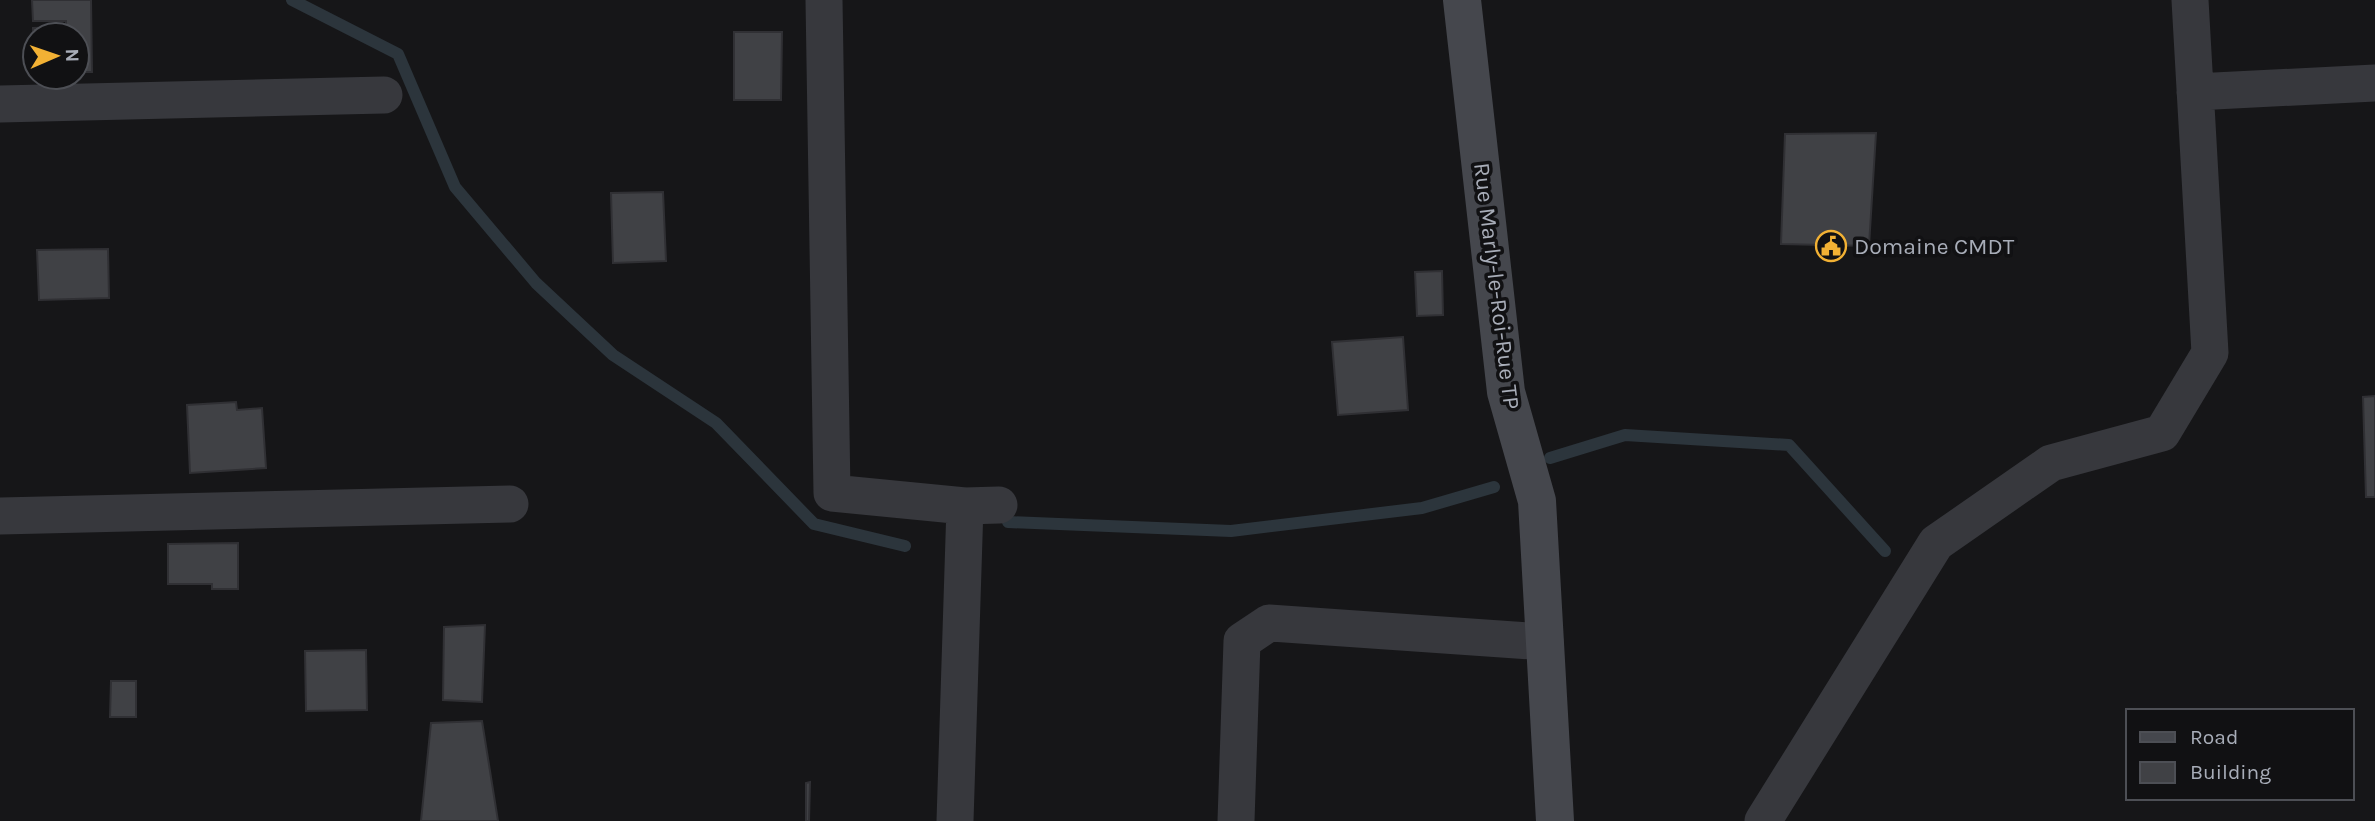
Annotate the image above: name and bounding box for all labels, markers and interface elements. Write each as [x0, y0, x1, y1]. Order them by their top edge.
north arrow [21, 21, 91, 91]
text: N [61, 48, 83, 63]
street label: Rue Marly-le-Roi-Rue TP [1468, 161, 1525, 411]
public building icon: Domaine CMDT [1814, 229, 1848, 263]
place label: Domaine CMDT [1854, 233, 2015, 260]
legend [2126, 709, 2354, 800]
text: Road [2190, 725, 2238, 749]
text: Building [2190, 760, 2271, 784]

